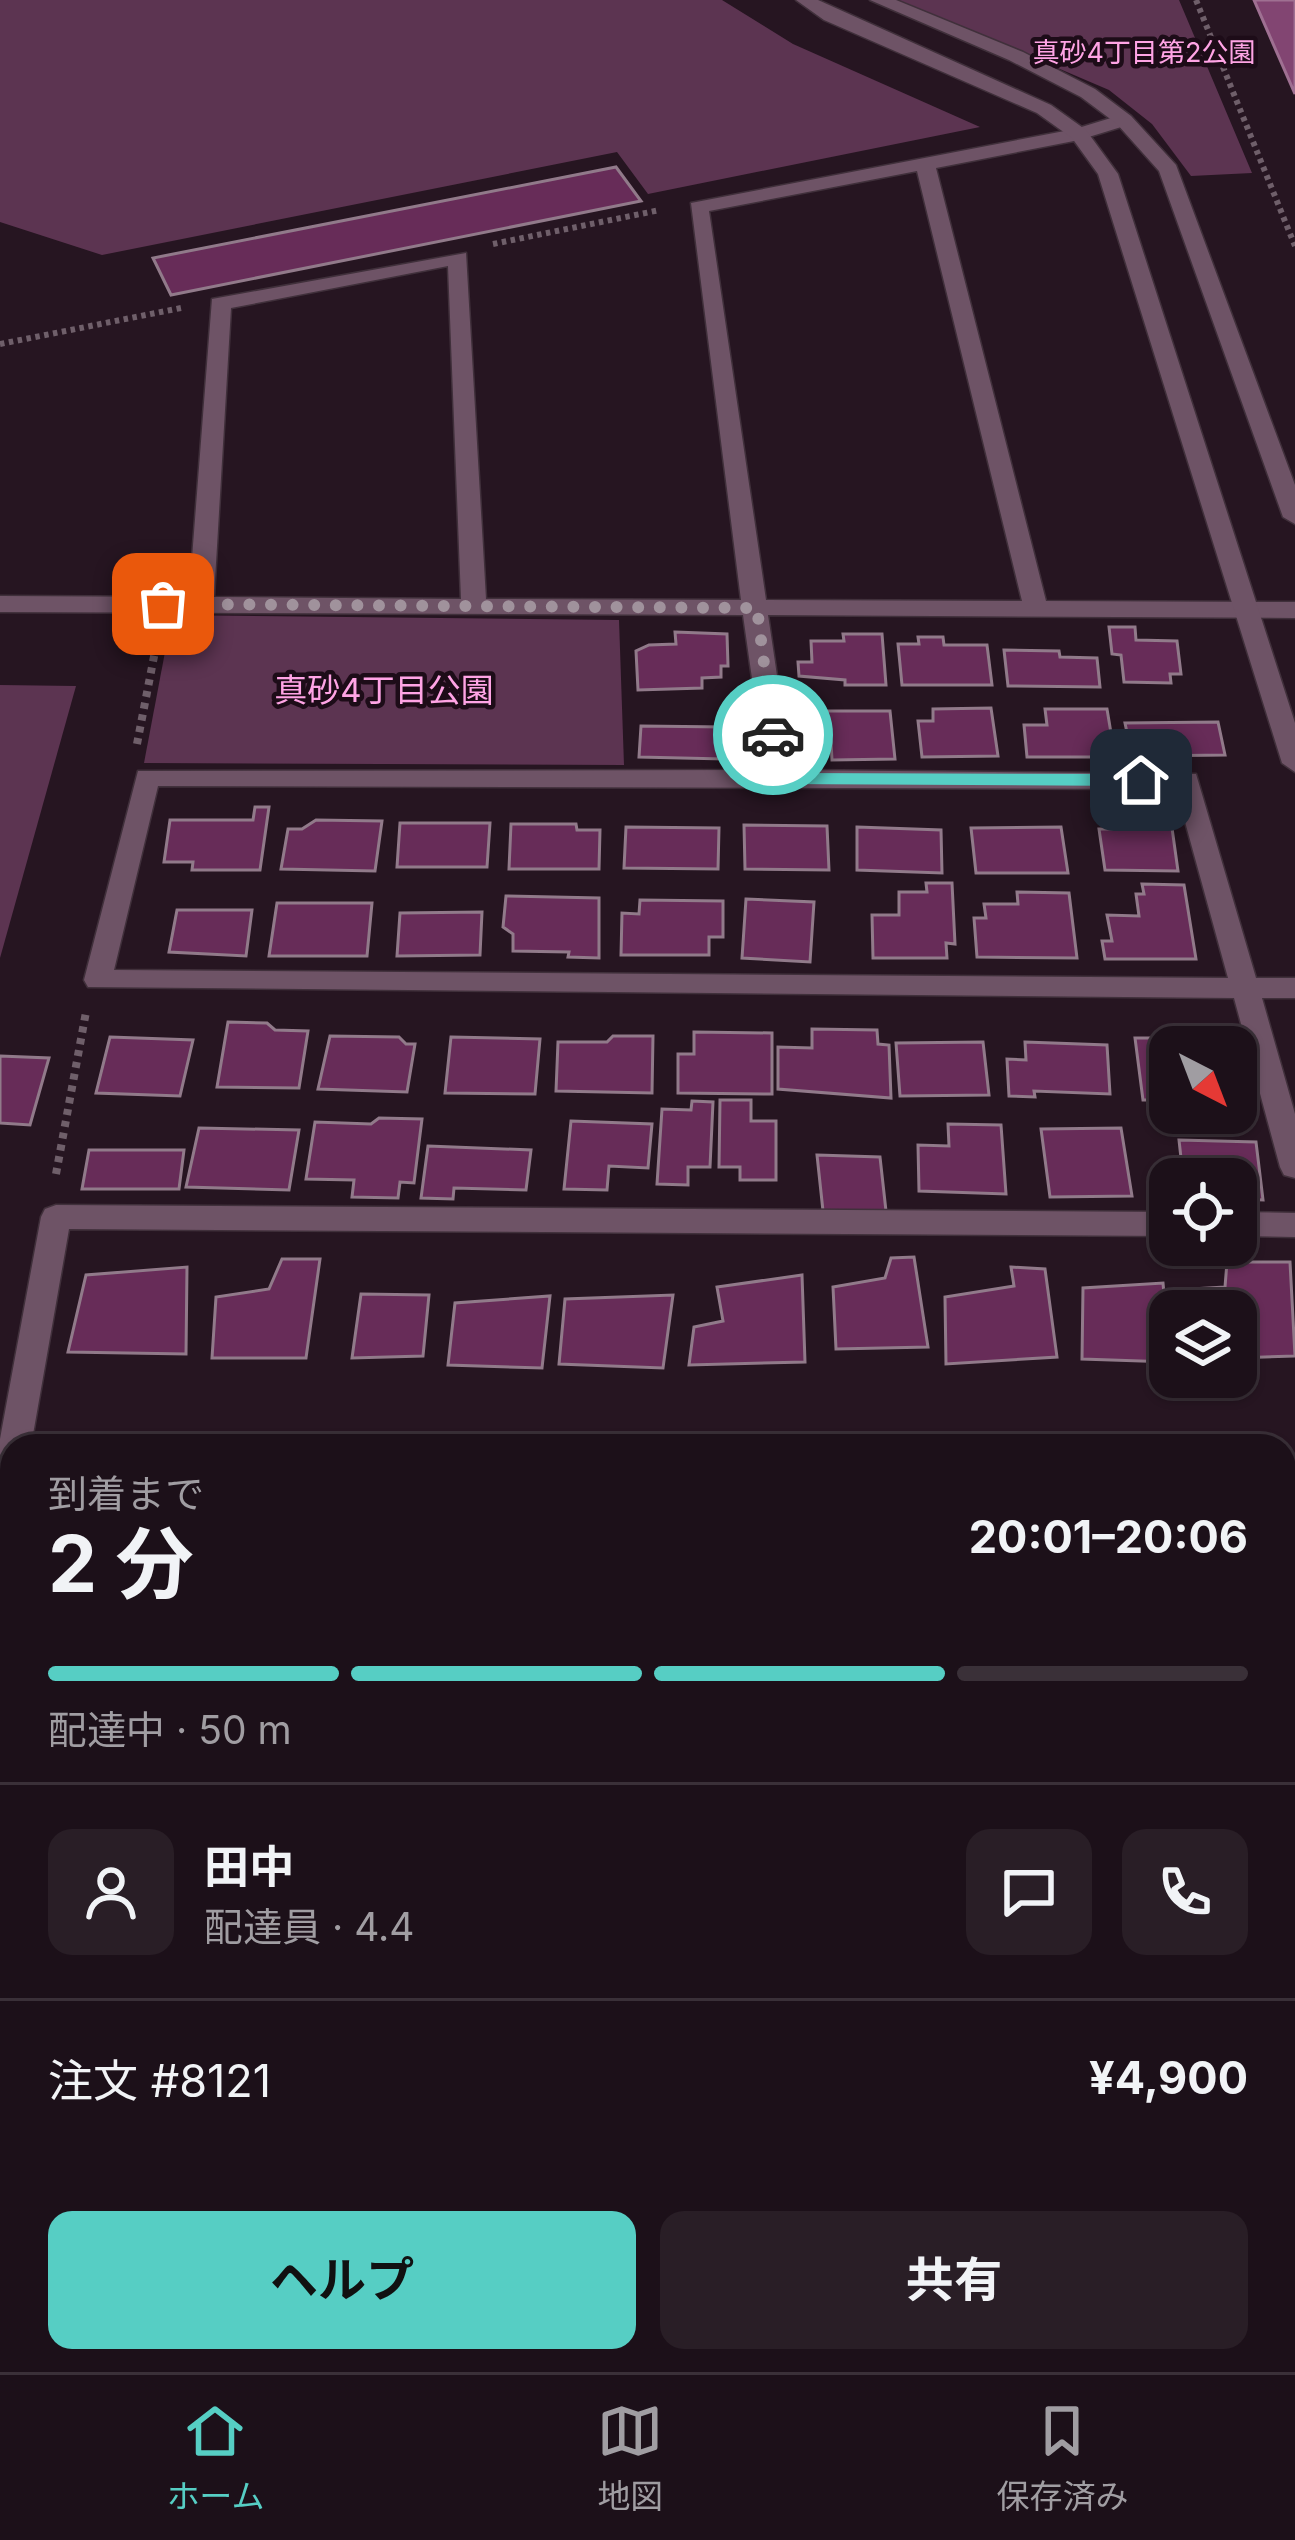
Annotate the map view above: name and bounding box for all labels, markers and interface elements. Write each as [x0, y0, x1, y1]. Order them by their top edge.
park label: 真砂4丁目第2公園 [1033, 36, 1255, 69]
pin [112, 553, 214, 655]
icon: bag [130, 571, 196, 637]
park label: 真砂4丁目公園 [274, 670, 494, 710]
courier [713, 675, 833, 795]
icon: car [740, 702, 806, 768]
pin [1090, 729, 1192, 831]
icon: home [1108, 747, 1174, 813]
north arrow [1149, 1026, 1257, 1134]
map controls [1149, 1026, 1257, 1398]
button: locate [1149, 1158, 1257, 1266]
button: layers [1149, 1290, 1257, 1398]
text: 到着まで [48, 1470, 204, 1517]
text: 20:01–20:06 [969, 1509, 1248, 1564]
text: 2 分 [48, 1516, 194, 1611]
text: 配達中 · 50 m [48, 1706, 292, 1753]
button: person [48, 1829, 174, 1955]
button: chat [966, 1829, 1092, 1955]
button: phone [1122, 1829, 1248, 1955]
text: 田中 [204, 1839, 294, 1894]
text: 配達員 · 4.4 [204, 1903, 414, 1950]
text: ¥4,900 [1089, 2050, 1248, 2105]
text: 注文 #8121 [48, 2053, 271, 2108]
button: ヘルプ [48, 2211, 636, 2349]
button: 共有 [660, 2211, 1248, 2349]
tab: ホーム [166, 2398, 265, 2518]
tab: 地図 [597, 2398, 663, 2518]
tab: 保存済み [996, 2398, 1128, 2518]

